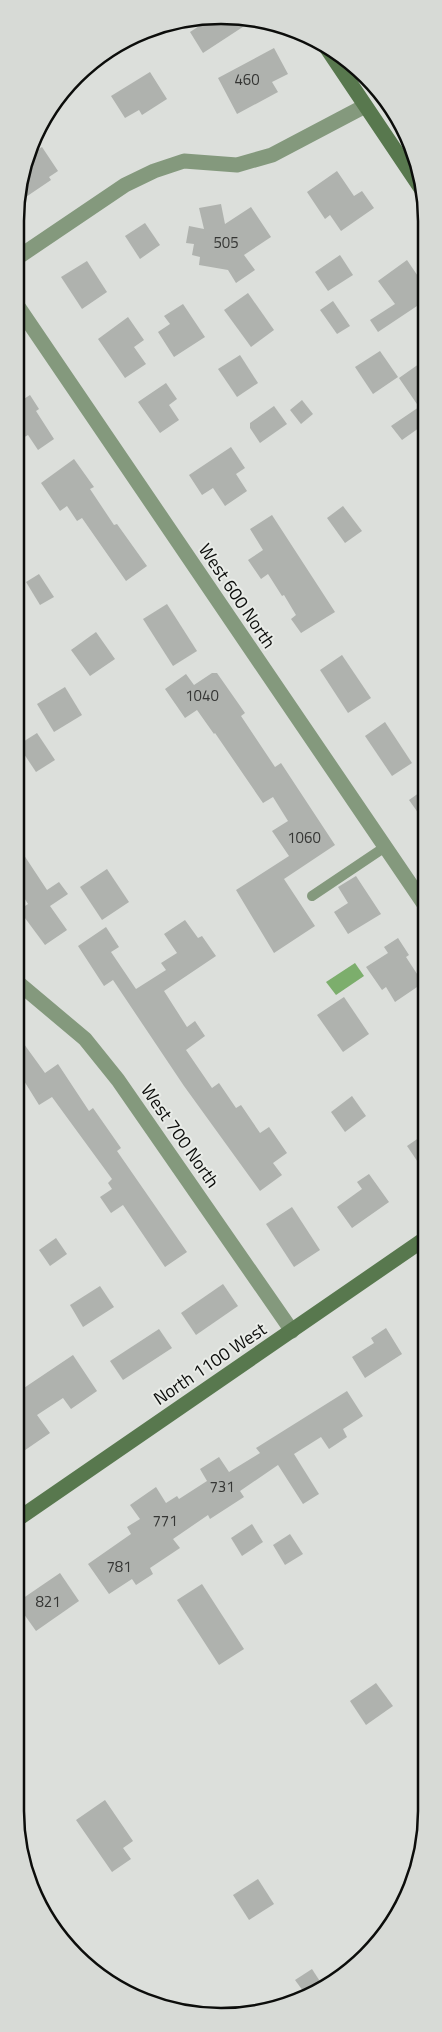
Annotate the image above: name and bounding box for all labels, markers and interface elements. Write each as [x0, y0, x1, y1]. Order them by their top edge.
house number: 460 [234, 68, 260, 91]
house number: 505 [213, 231, 239, 254]
street label: West 600 North [192, 538, 283, 654]
house number: 1040 [185, 684, 219, 707]
house number: 1060 [287, 826, 321, 849]
street label: West 700 North [135, 1078, 226, 1193]
street label: North 1100 West [148, 1315, 272, 1412]
house number: 731 [209, 1475, 235, 1498]
house number: 771 [152, 1509, 178, 1532]
house number: 781 [106, 1555, 132, 1578]
house number: 821 [35, 1590, 61, 1613]

